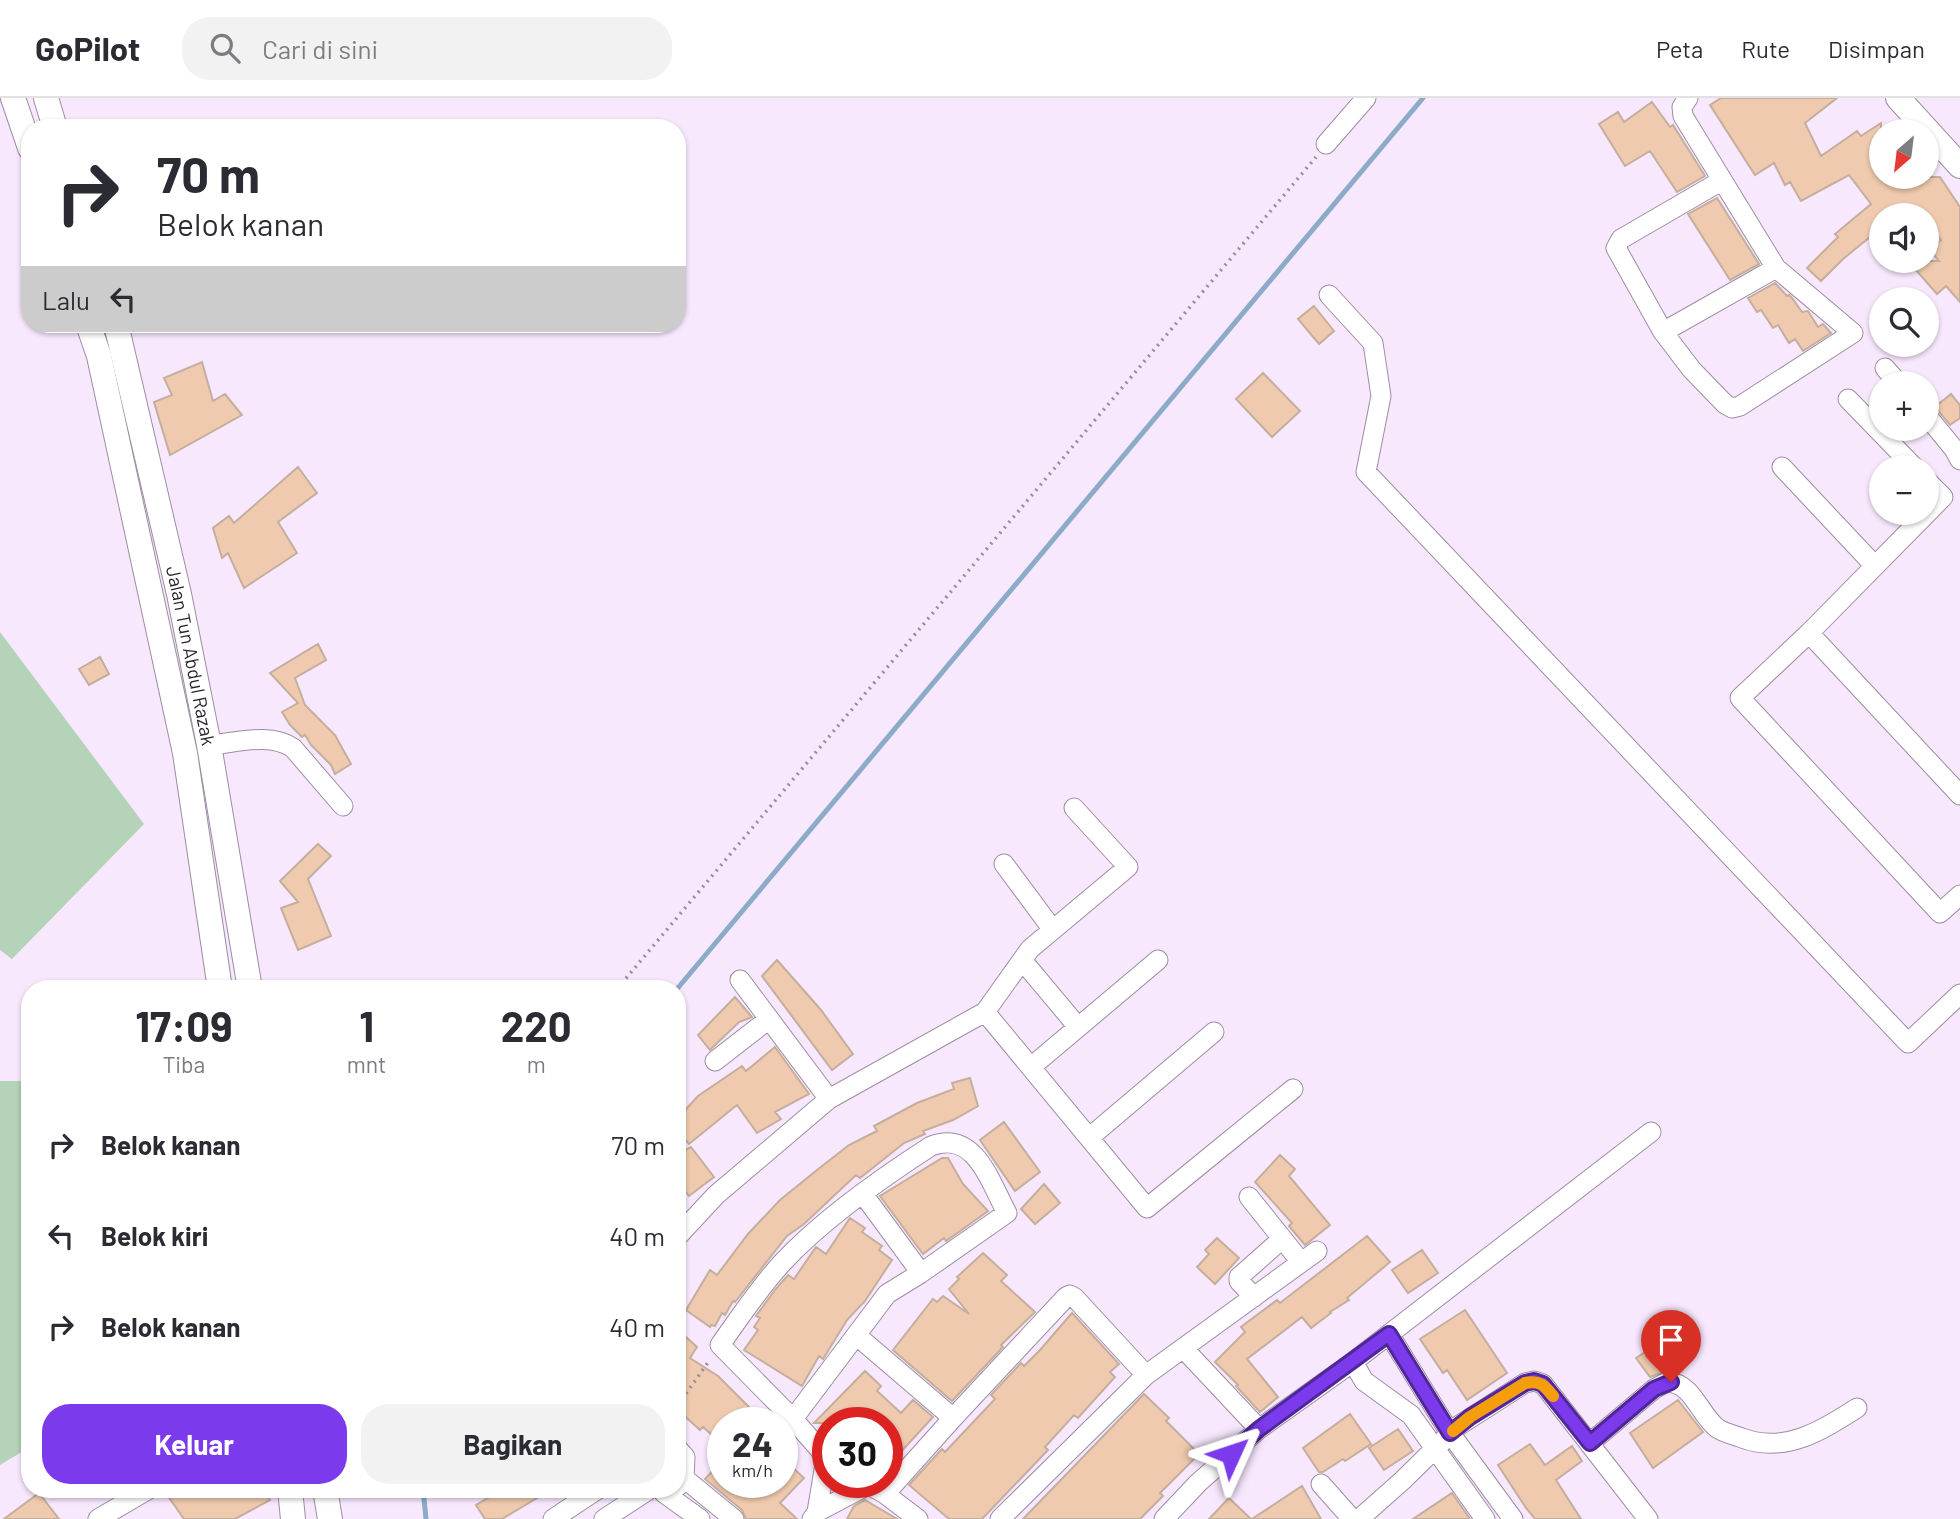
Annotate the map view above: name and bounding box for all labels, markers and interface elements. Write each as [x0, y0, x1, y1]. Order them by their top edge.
search box [182, 17, 672, 80]
text: GoPilot [35, 28, 140, 68]
icon: search [206, 29, 244, 67]
text: Cari di sini [262, 33, 378, 64]
text: Peta [1656, 34, 1703, 63]
text: Rute [1741, 34, 1790, 63]
text: Disimpan [1828, 34, 1925, 63]
north arrow [1869, 119, 1939, 189]
map controls [1869, 119, 1939, 525]
text: 70 m [157, 144, 260, 203]
icon: right [42, 147, 133, 238]
button: sound [1869, 203, 1939, 273]
text: Belok kanan [157, 204, 324, 242]
icon: left [104, 280, 142, 318]
text: Lalu [42, 284, 90, 315]
button: search [1869, 287, 1939, 357]
button: + [1869, 371, 1939, 441]
button: − [1869, 455, 1939, 525]
street label: Jalan Tun Abdul Razak [162, 563, 221, 747]
text: 17:09 [135, 1000, 232, 1050]
text: 1 [359, 1000, 374, 1050]
text: 220 [501, 1000, 572, 1050]
text: Tiba [162, 1050, 205, 1078]
text: mnt [347, 1050, 387, 1078]
text: m [527, 1050, 546, 1078]
icon: right [42, 1126, 80, 1164]
text: Belok kanan [101, 1129, 240, 1160]
text: 70 m [611, 1129, 665, 1160]
icon: left [42, 1217, 80, 1255]
text: Belok kiri [101, 1220, 208, 1251]
text: 40 m [609, 1220, 665, 1251]
icon: right [42, 1308, 80, 1346]
pin [1641, 1310, 1701, 1382]
text: Belok kanan [101, 1311, 240, 1342]
text: 40 m [609, 1311, 665, 1342]
icon: arrive [1652, 1321, 1690, 1359]
button: Keluar [42, 1404, 347, 1484]
button: Bagikan [361, 1404, 665, 1484]
speed limit sign: 30 [812, 1407, 903, 1498]
position arrow [1194, 1417, 1268, 1491]
text: 24 [732, 1422, 773, 1464]
text: km/h [732, 1459, 773, 1481]

